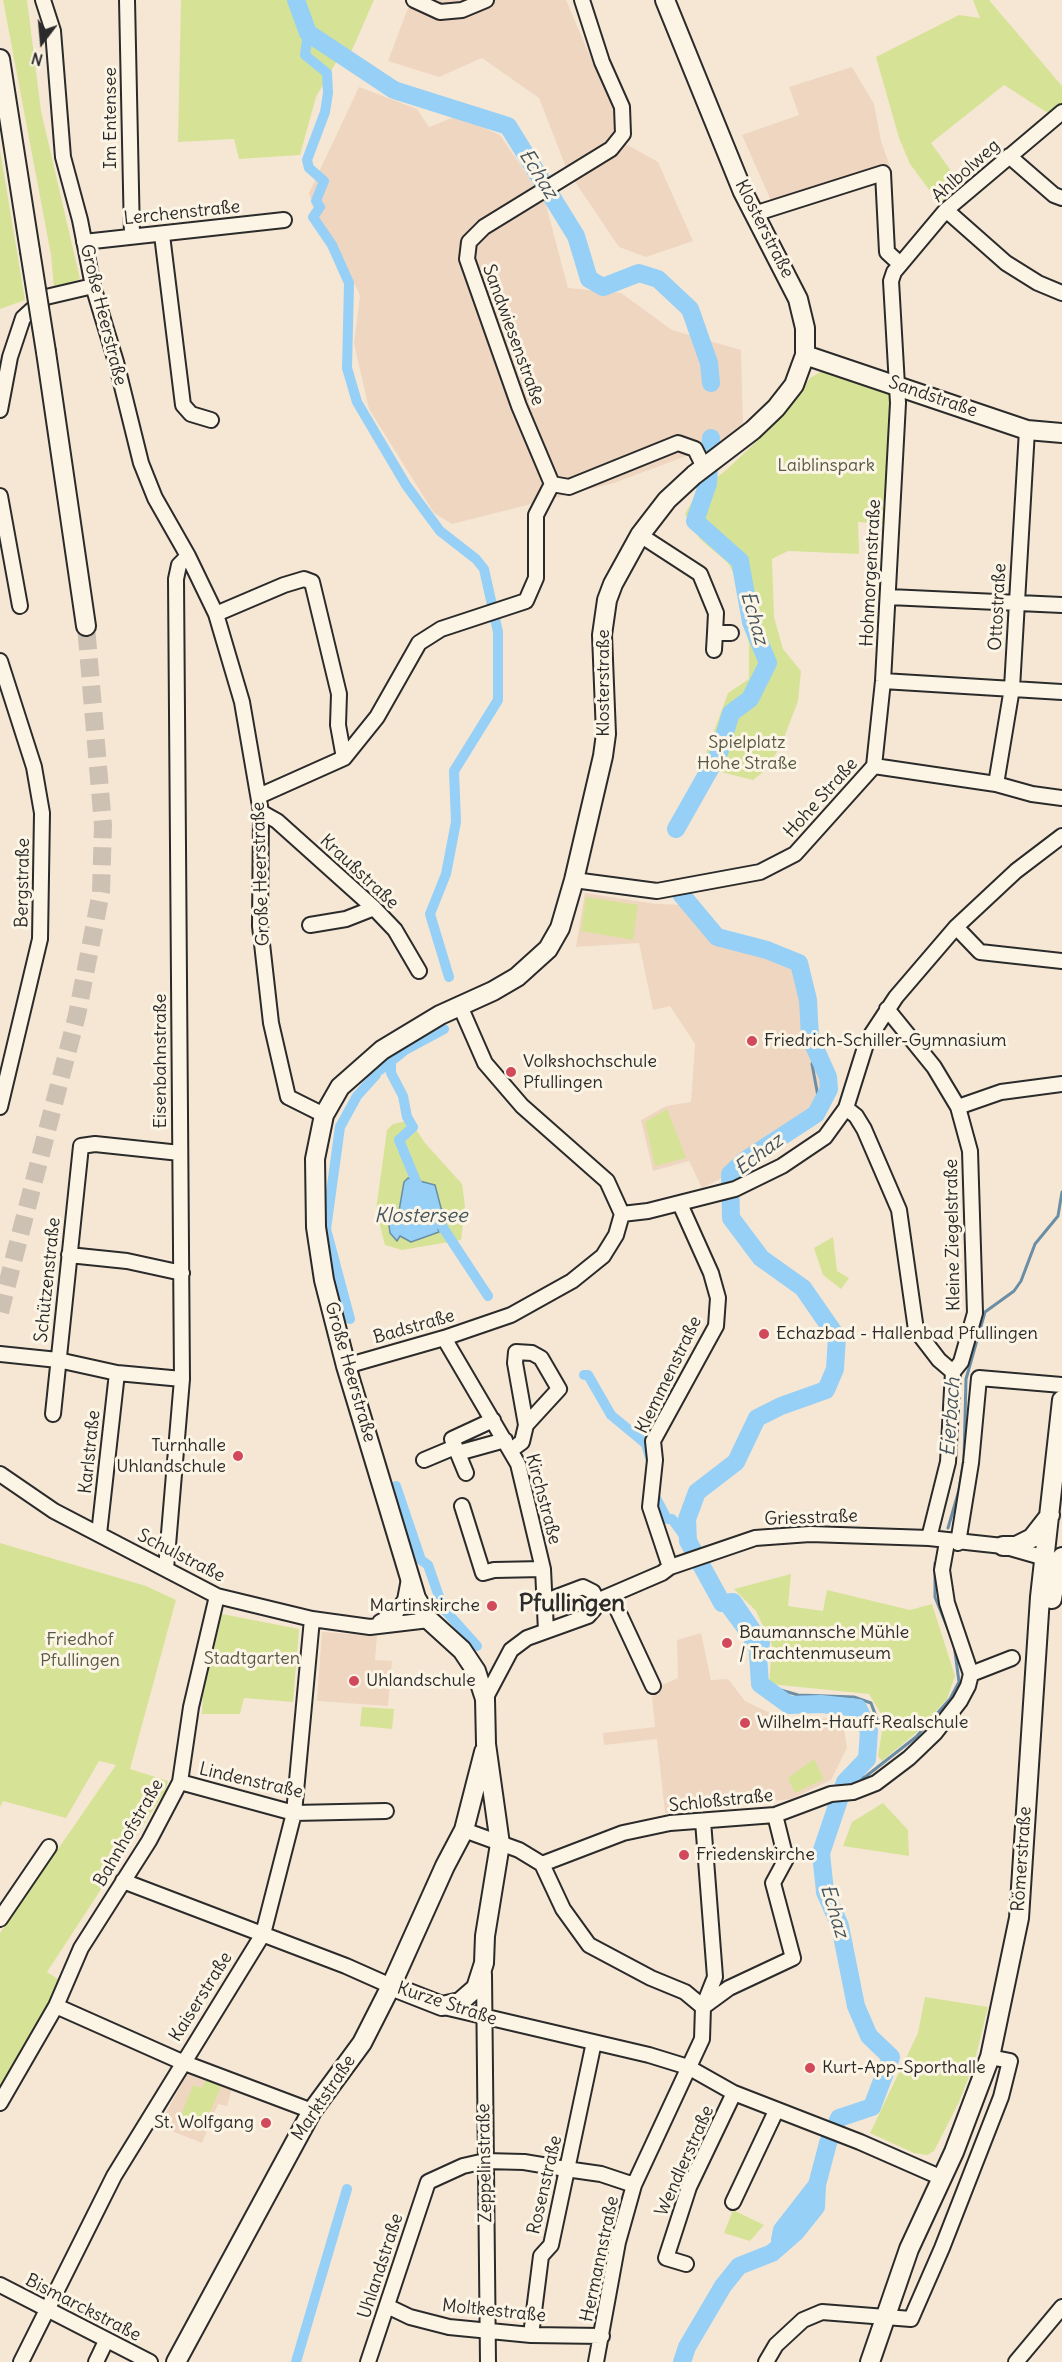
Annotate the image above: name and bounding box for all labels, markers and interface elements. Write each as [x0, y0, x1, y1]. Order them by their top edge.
north arrow [12, 12, 72, 72]
text: N [29, 48, 45, 70]
street label: Im Entensee [100, 67, 122, 169]
street label: Ahlbolweg [928, 135, 1004, 207]
water label: Echaz [513, 145, 563, 203]
street label: Klosterstraße [730, 176, 798, 282]
street label: Lerchenstraße [123, 196, 241, 230]
street label: Große Heerstraße [75, 242, 131, 388]
street label: Sandwiesenstraße [477, 261, 549, 409]
street label: Sandstraße [886, 372, 980, 422]
park label: Laiblinspark [777, 455, 875, 477]
street label: Hohmorgenstraße [856, 499, 886, 647]
street label: Ottostraße [985, 563, 1011, 651]
water label: Echaz [735, 589, 773, 647]
street label: Klosterstraße [593, 629, 615, 737]
park label: Spielplatz Hohe Straße [697, 732, 797, 774]
street label: Hohe Straße [779, 754, 863, 842]
street label: Große Heerstraße [248, 801, 274, 947]
street label: Kraußstraße [315, 830, 403, 914]
street label: Bergstraße [11, 838, 35, 928]
street label: Eisenbahnstraße [150, 993, 172, 1129]
place label: Friedrich-Schiller-Gymnasium [764, 1030, 1007, 1052]
marker: Friedrich-Schiller-Gymnasium [745, 1034, 759, 1048]
place label: Volkshochschule Pfullingen [523, 1051, 657, 1094]
marker: Volkshochschule Pfullingen [504, 1065, 518, 1079]
water label: Echaz [730, 1129, 788, 1181]
street label: Kleine Ziegelstraße [941, 1159, 965, 1311]
water label: Klostersee [374, 1204, 468, 1228]
street label: Schützenstraße [31, 1216, 65, 1344]
street label: Große Heerstraße [320, 1299, 380, 1445]
street label: Badstraße [371, 1305, 457, 1349]
street label: Klemmenstraße [631, 1313, 707, 1437]
place label: Echazbad - Hallenbad Pfullingen [776, 1323, 1038, 1345]
marker: Echazbad - Hallenbad Pfullingen [757, 1327, 771, 1341]
water label: Eierbach [936, 1377, 966, 1457]
street label: Karlstraße [75, 1409, 105, 1495]
place label: Turnhalle Uhlandschule [116, 1435, 226, 1478]
marker: Turnhalle Uhlandschule [231, 1449, 245, 1463]
street label: Kirchstraße [521, 1451, 565, 1547]
street label: Griesstraße [764, 1506, 858, 1530]
street label: Schulstraße [134, 1525, 228, 1587]
district label: Pfullingen [519, 1590, 625, 1618]
place label: Martinskirche [370, 1595, 480, 1617]
marker: Martinskirche [485, 1599, 499, 1613]
place label: Baumannsche Mühle / Trachtenmuseum [739, 1622, 909, 1664]
park label: Friedhof Pfullingen [40, 1629, 120, 1672]
marker: Baumannsche Mühle / Trachtenmuseum [720, 1636, 734, 1650]
park label: Stadtgarten [204, 1648, 300, 1670]
place label: Uhlandschule [366, 1670, 476, 1692]
marker: Uhlandschule [347, 1674, 361, 1688]
place label: Wilhelm-Hauff-Realschule [757, 1712, 968, 1734]
marker: Wilhelm-Hauff-Realschule [738, 1716, 752, 1730]
street label: Lindenstraße [197, 1759, 305, 1803]
street label: Bahnhofstraße [90, 1775, 168, 1891]
street label: Schloßstraße [668, 1785, 774, 1817]
street label: Römerstraße [1008, 1806, 1036, 1912]
place label: Friedenskirche [696, 1844, 815, 1866]
marker: Friedenskirche [677, 1848, 691, 1862]
water label: Echaz [815, 1882, 853, 1940]
street label: Kaiserstraße [165, 1948, 237, 2046]
street label: Kurze Straße [394, 1978, 500, 2030]
street label: Marktstraße [288, 2051, 360, 2145]
place label: Kurt-App-Sporthalle [822, 2057, 986, 2079]
marker: Kurt-App-Sporthalle [803, 2061, 817, 2075]
street label: Wendlerstraße [651, 2102, 719, 2220]
street label: Zeppelinstraße [473, 2103, 497, 2223]
place label: St. Wolfgang [154, 2112, 254, 2134]
marker: St. Wolfgang [259, 2116, 273, 2130]
street label: Rosenstraße [523, 2133, 567, 2237]
street label: Hermannstraße [576, 2194, 624, 2324]
street label: Uhlandstraße [354, 2211, 408, 2321]
street label: Bismarckstraße [22, 2270, 144, 2346]
street label: Moltkestraße [441, 2295, 547, 2327]

